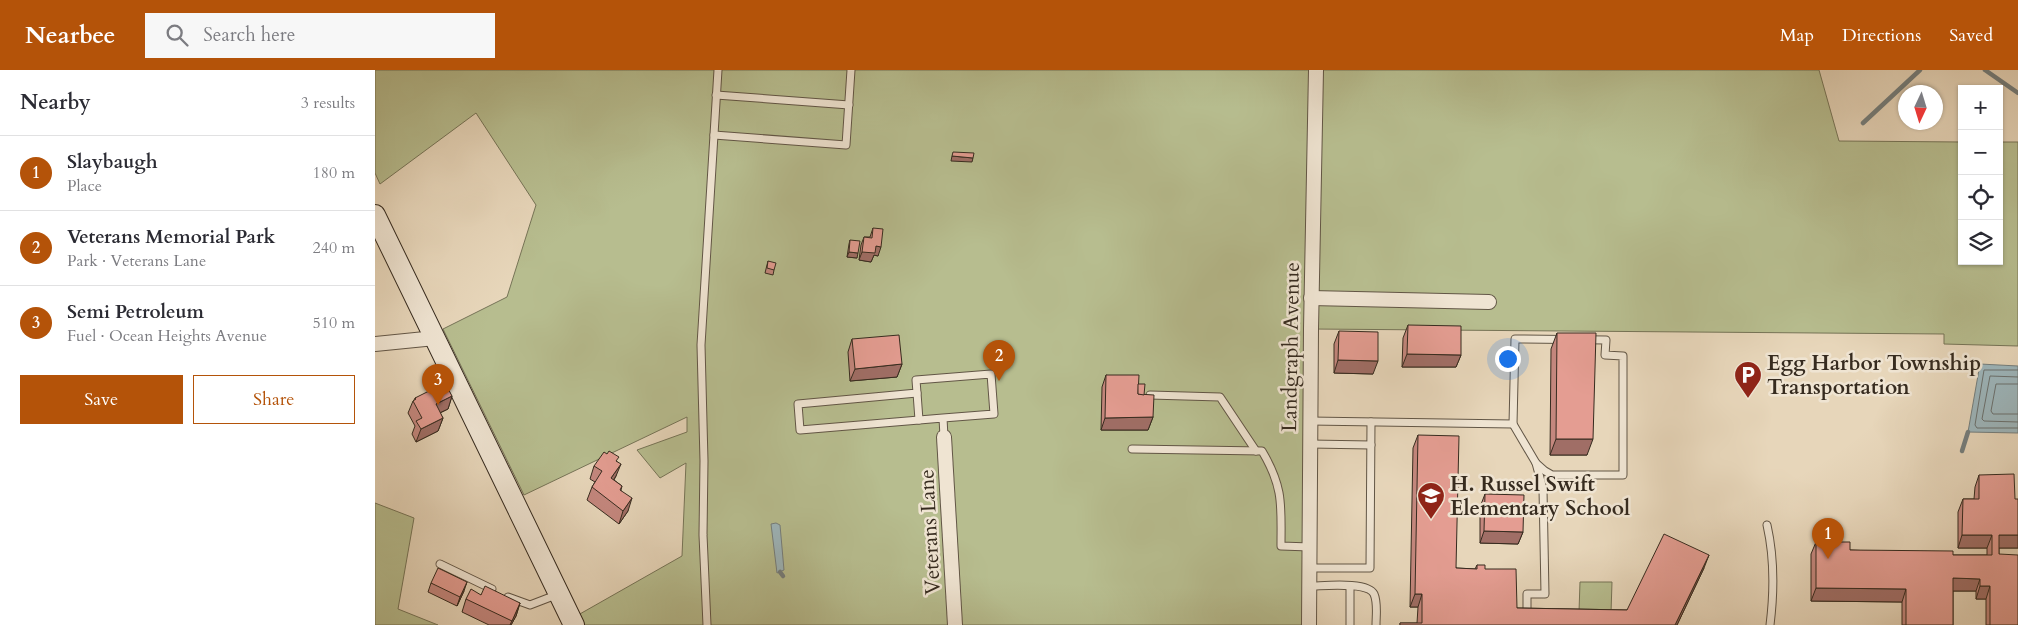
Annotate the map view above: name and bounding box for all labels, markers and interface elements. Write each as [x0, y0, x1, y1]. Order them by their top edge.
search box [145, 13, 495, 58]
text: Nearbee [25, 19, 115, 52]
icon: search [163, 21, 191, 49]
text: Search here [203, 22, 295, 48]
text: Map [1780, 23, 1814, 48]
text: Directions [1842, 23, 1921, 48]
text: Saved [1949, 23, 1993, 48]
north arrow [1898, 85, 1943, 130]
map controls [1958, 85, 2003, 265]
button: + [1958, 85, 2003, 130]
text: Nearby [20, 88, 91, 117]
text: 3 results [301, 92, 355, 114]
button: − [1958, 130, 2003, 175]
text: Slaybaugh [67, 149, 158, 175]
text: 1 [32, 162, 40, 184]
text: 180 m [313, 162, 355, 184]
text: Place [67, 175, 102, 197]
button: locate [1958, 175, 2003, 220]
button: layers [1958, 220, 2003, 265]
text: Veterans Memorial Park [67, 224, 275, 250]
text: 2 [32, 237, 40, 259]
text: 240 m [313, 237, 355, 259]
text: Park · Veterans Lane [67, 250, 206, 272]
street label: Landgraph Avenue [1275, 262, 1307, 432]
text: Semi Petroleum [67, 299, 204, 325]
text: 3 [32, 312, 40, 334]
text: 510 m [313, 312, 355, 334]
text: Fuel · Ocean Heights Avenue [67, 325, 267, 347]
pin: 2 [983, 340, 1015, 381]
your location [1495, 346, 1521, 372]
place label: Egg Harbor Township Transportation [1767, 349, 1981, 402]
parking icon: Egg Harbor Township Transportation [1733, 360, 1763, 399]
pin: 3 [422, 364, 454, 405]
button: Save [20, 375, 183, 424]
button: Share [193, 375, 355, 424]
street label: Veterans Lane [912, 468, 948, 596]
place label: H. Russel Swift Elementary School [1450, 470, 1630, 523]
school or university icon: H. Russel Swift Elementary School [1416, 481, 1446, 520]
pin: 1 [1812, 518, 1844, 559]

